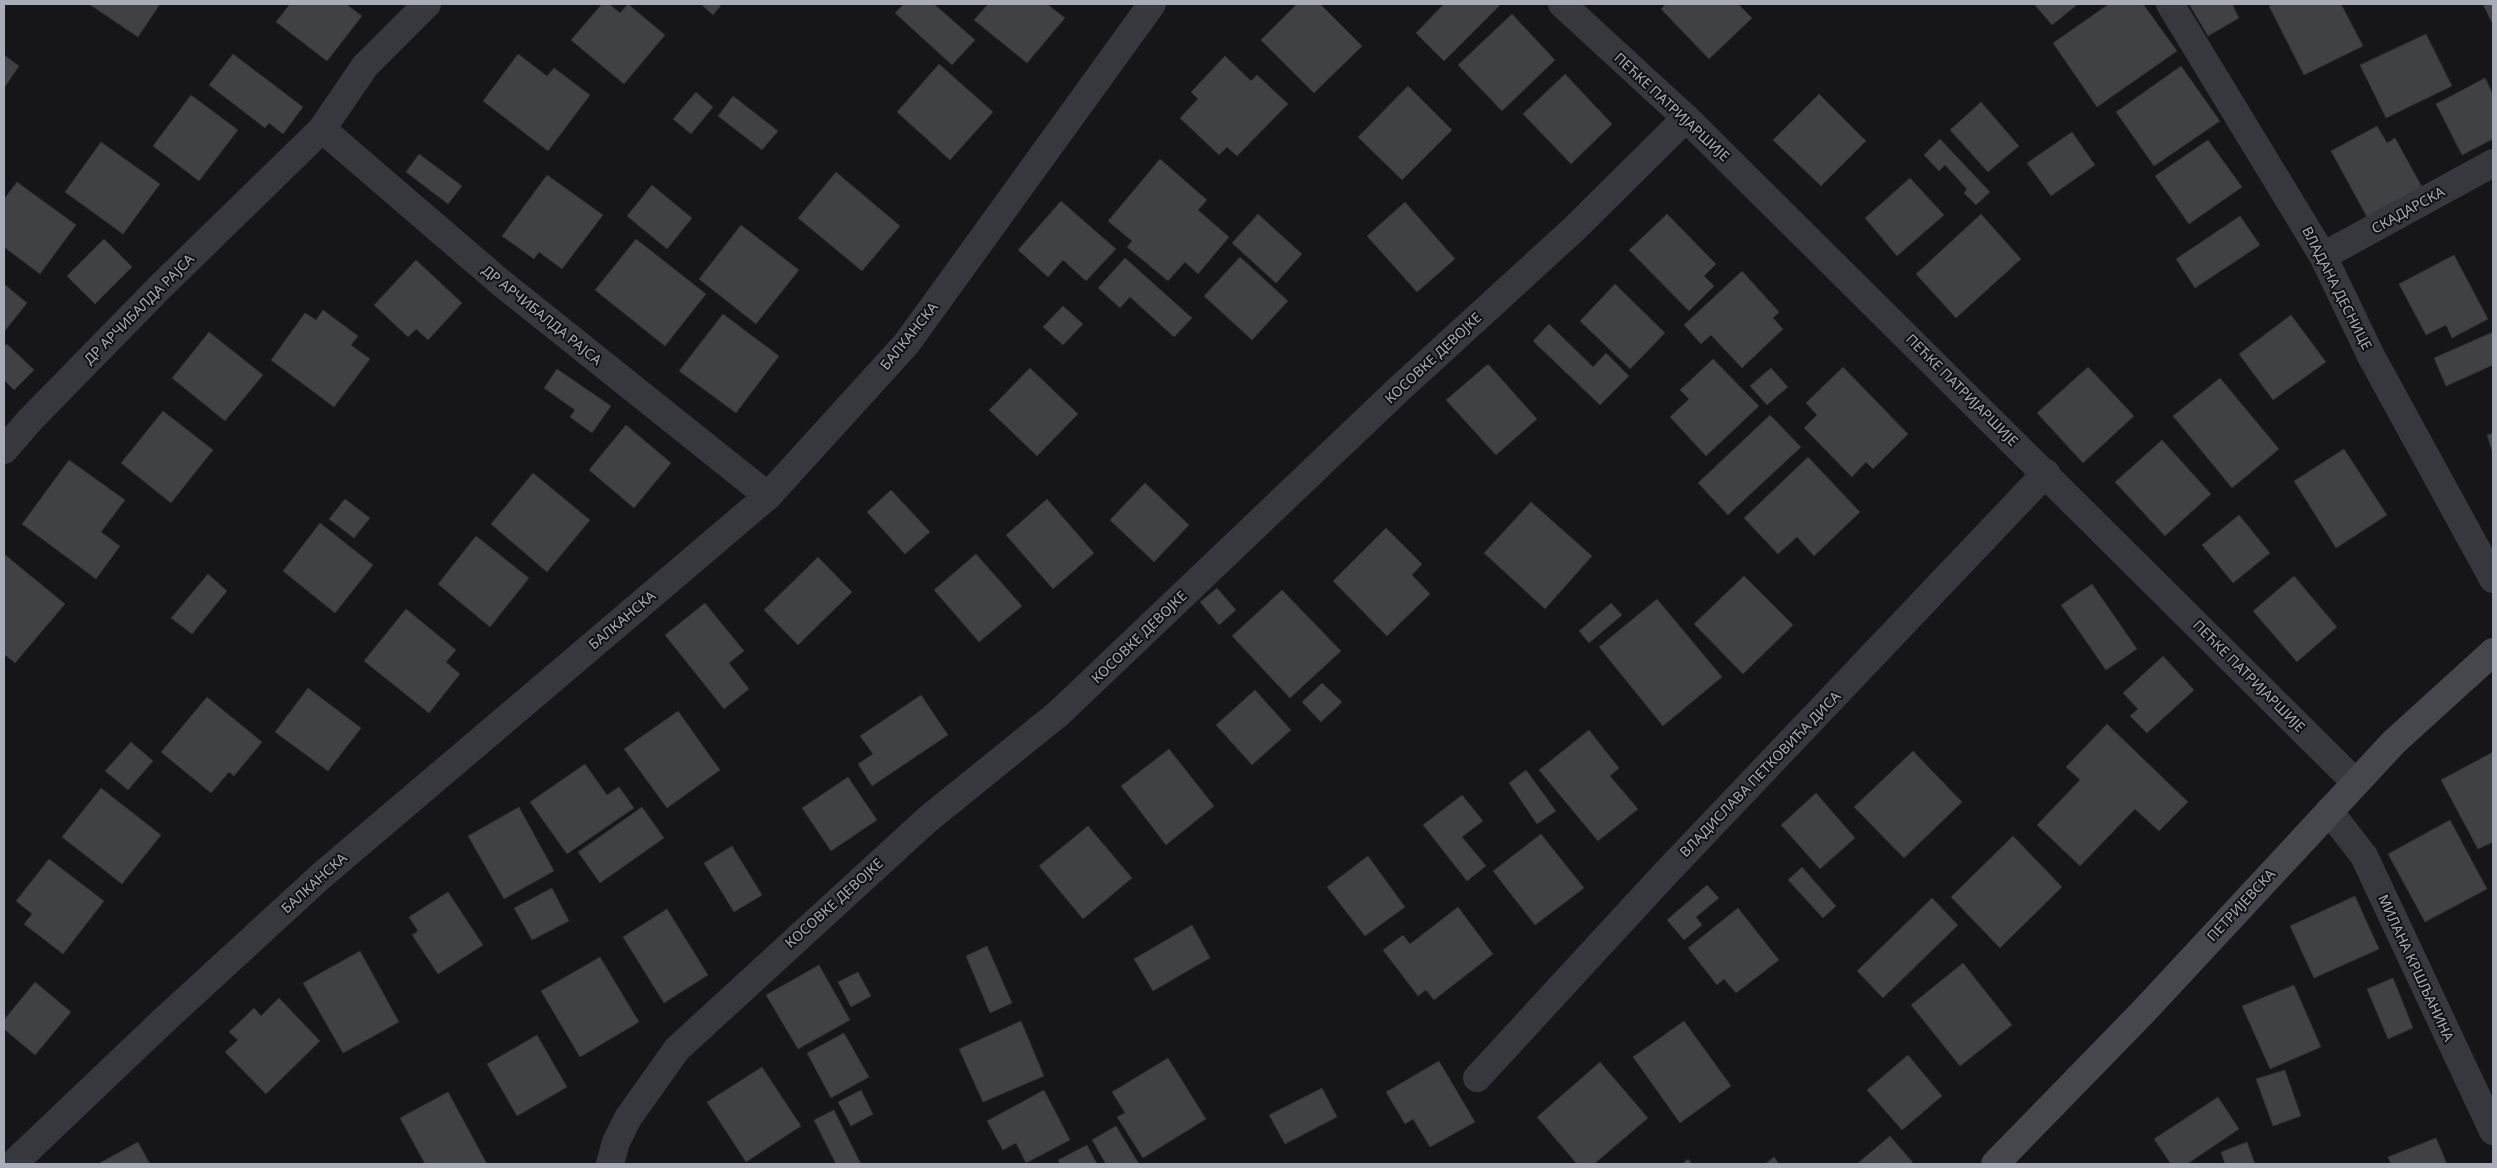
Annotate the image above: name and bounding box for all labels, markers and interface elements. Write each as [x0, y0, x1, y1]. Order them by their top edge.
street label: ПЕЋКЕ ПАТРИЈАРШИЈЕ [1611, 48, 1734, 165]
street label: СКАДАРСКА [2368, 182, 2448, 237]
street label: ВЛАДАНА ДЕСНИЦЕ [2298, 223, 2377, 353]
street label: ДР АРЧИБАЛДА РАЈСА [79, 249, 198, 368]
street label: ДР АРЧИБАЛДА РАЈСА [478, 260, 606, 369]
street label: БАЛКАНСКА [875, 298, 942, 374]
street label: КОСОВКЕ ДЕВОЈКЕ [1380, 308, 1485, 407]
street label: ПЕЋКЕ ПАТРИЈАРШИЈЕ [1902, 329, 2023, 450]
street label: БАЛКАНСКА [584, 586, 659, 653]
street label: КОСОВКЕ ДЕВОЈКЕ [1087, 586, 1191, 687]
street label: ПЕЋКЕ ПАТРИЈАРШИЈЕ [2189, 615, 2310, 736]
street label: ВЛАДИСЛАВА ПЕТКОВИЋА ДИСА [1675, 687, 1844, 861]
street label: БАЛКАНСКА [277, 848, 351, 917]
street label: КОСОВКЕ ДЕВОЈКЕ [781, 853, 887, 952]
street label: ПЕТРИЈЕВСКА [2202, 864, 2279, 945]
street label: МИЛАНА КРШЉАНИНА [2374, 891, 2459, 1044]

